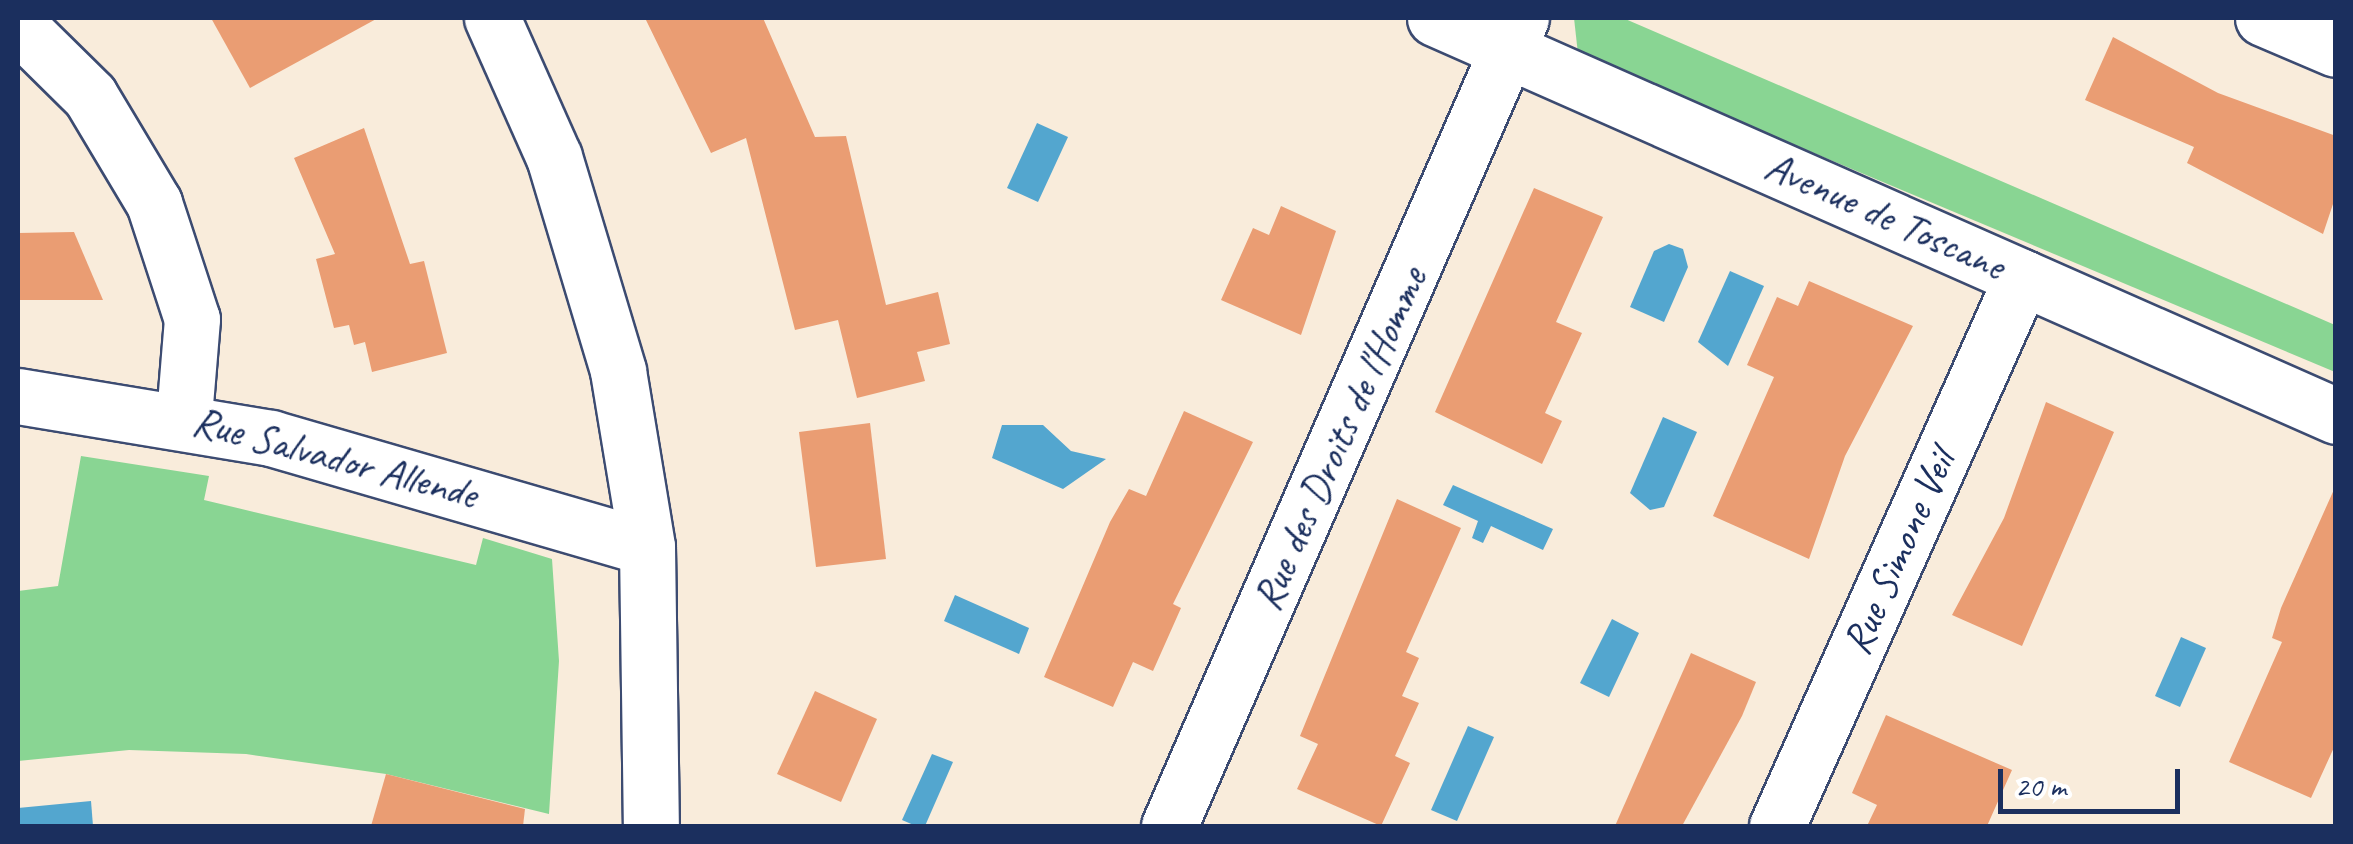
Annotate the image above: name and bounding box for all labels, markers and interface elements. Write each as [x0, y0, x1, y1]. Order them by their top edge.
street label: Avenue de Toscane [1758, 141, 2012, 291]
street label: Rue des Droits de l'Homme [1242, 260, 1438, 618]
street label: Rue Salvador Allende [188, 396, 482, 520]
street label: Rue Simone Veil [1831, 442, 1967, 662]
scale bar [2003, 749, 2186, 811]
text: 20 m [2015, 767, 2066, 805]

